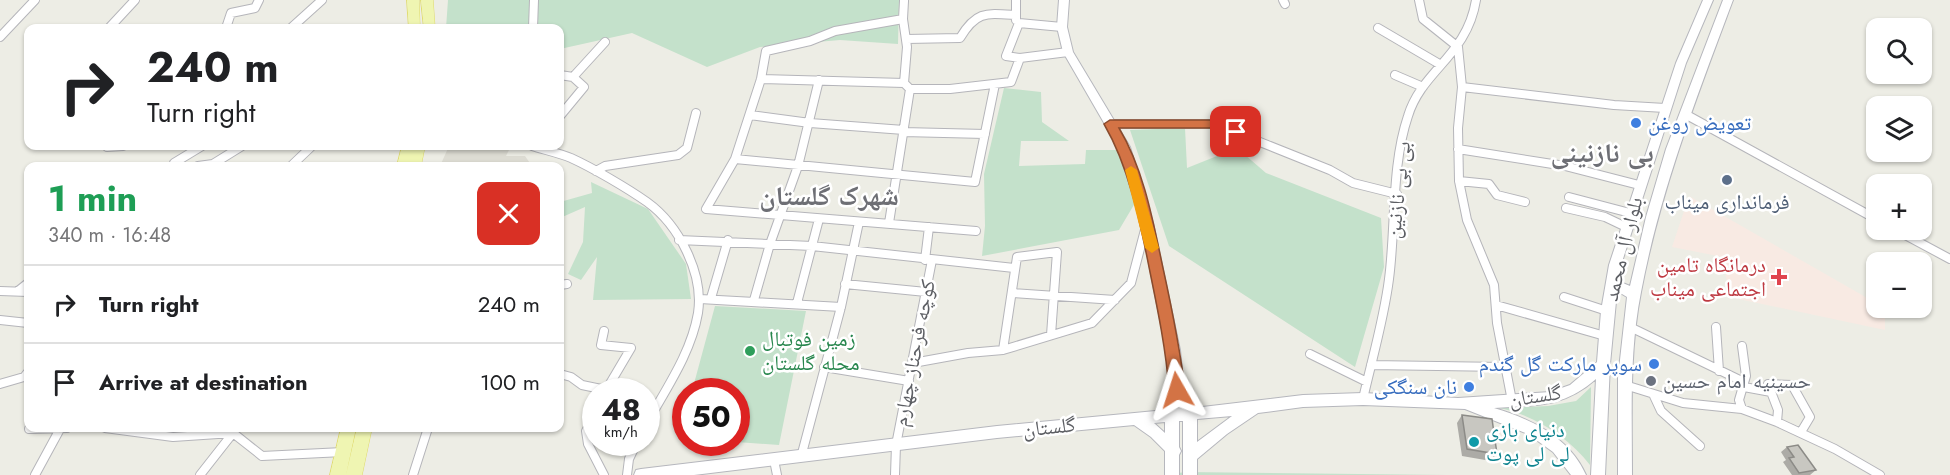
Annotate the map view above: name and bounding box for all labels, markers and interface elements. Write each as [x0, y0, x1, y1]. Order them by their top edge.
map controls [1866, 18, 1932, 318]
button: search [1866, 18, 1932, 84]
text: 240 m [147, 37, 279, 98]
icon: right [48, 48, 126, 126]
text: Turn right [147, 93, 255, 132]
button: layers [1866, 96, 1932, 162]
pin [1210, 106, 1261, 157]
place label: تعویض روغن [1648, 108, 1751, 138]
icon: arrive [1219, 115, 1252, 148]
marker: تعویض روغن [1629, 116, 1643, 130]
district label: بی نازنینی [1550, 133, 1654, 172]
street label: بی بی نازنین [1378, 140, 1418, 240]
text: 1 min [48, 172, 137, 224]
marker: فرمانداری میناب [1720, 173, 1734, 187]
button: + [1866, 174, 1932, 240]
district label: شهرک گلستان [759, 176, 899, 215]
button: close [477, 182, 540, 245]
place label: فرمانداری میناب [1664, 187, 1790, 217]
street label: بلوار آل محمد [1596, 194, 1650, 304]
text: 340 m · 16:48 [48, 221, 171, 250]
place label: درمانگاه تامین اجتماعی میناب [1650, 250, 1766, 304]
button: − [1866, 252, 1932, 318]
marker: درمانگاه تامین اجتماعی میناب [1770, 268, 1788, 286]
street label: کوچه فرحناز چهارم [885, 277, 943, 429]
icon: right [48, 288, 81, 321]
text: Turn right [99, 288, 199, 320]
text: 240 m [478, 288, 540, 320]
place label: زمین فوتبال محله گلستان [762, 324, 859, 378]
marker: زمین فوتبال محله گلستان [743, 344, 757, 358]
place label: سوپر مارکت گل گندم [1479, 349, 1642, 379]
marker: سوپر مارکت گل گندم [1647, 357, 1661, 371]
position arrow [1145, 358, 1209, 422]
icon: arrive [48, 366, 81, 399]
text: Arrive at destination [99, 366, 308, 398]
text: 100 m [480, 366, 540, 398]
place label: حسینیه امام حسین [1663, 366, 1811, 396]
place label: نان سنگکی [1374, 372, 1457, 402]
marker: حسینیه امام حسین [1644, 374, 1658, 388]
street label: گلستان [1506, 377, 1564, 415]
speed limit sign: 50 [672, 378, 750, 456]
marker: نان سنگکی [1462, 380, 1476, 394]
text: 48 [601, 388, 641, 431]
street label: گلستان [1021, 409, 1077, 445]
place label: دنیای بازی لی لی پوت [1486, 415, 1570, 469]
text: km/h [604, 421, 638, 443]
marker: دنیای بازی لی لی پوت [1467, 435, 1481, 449]

